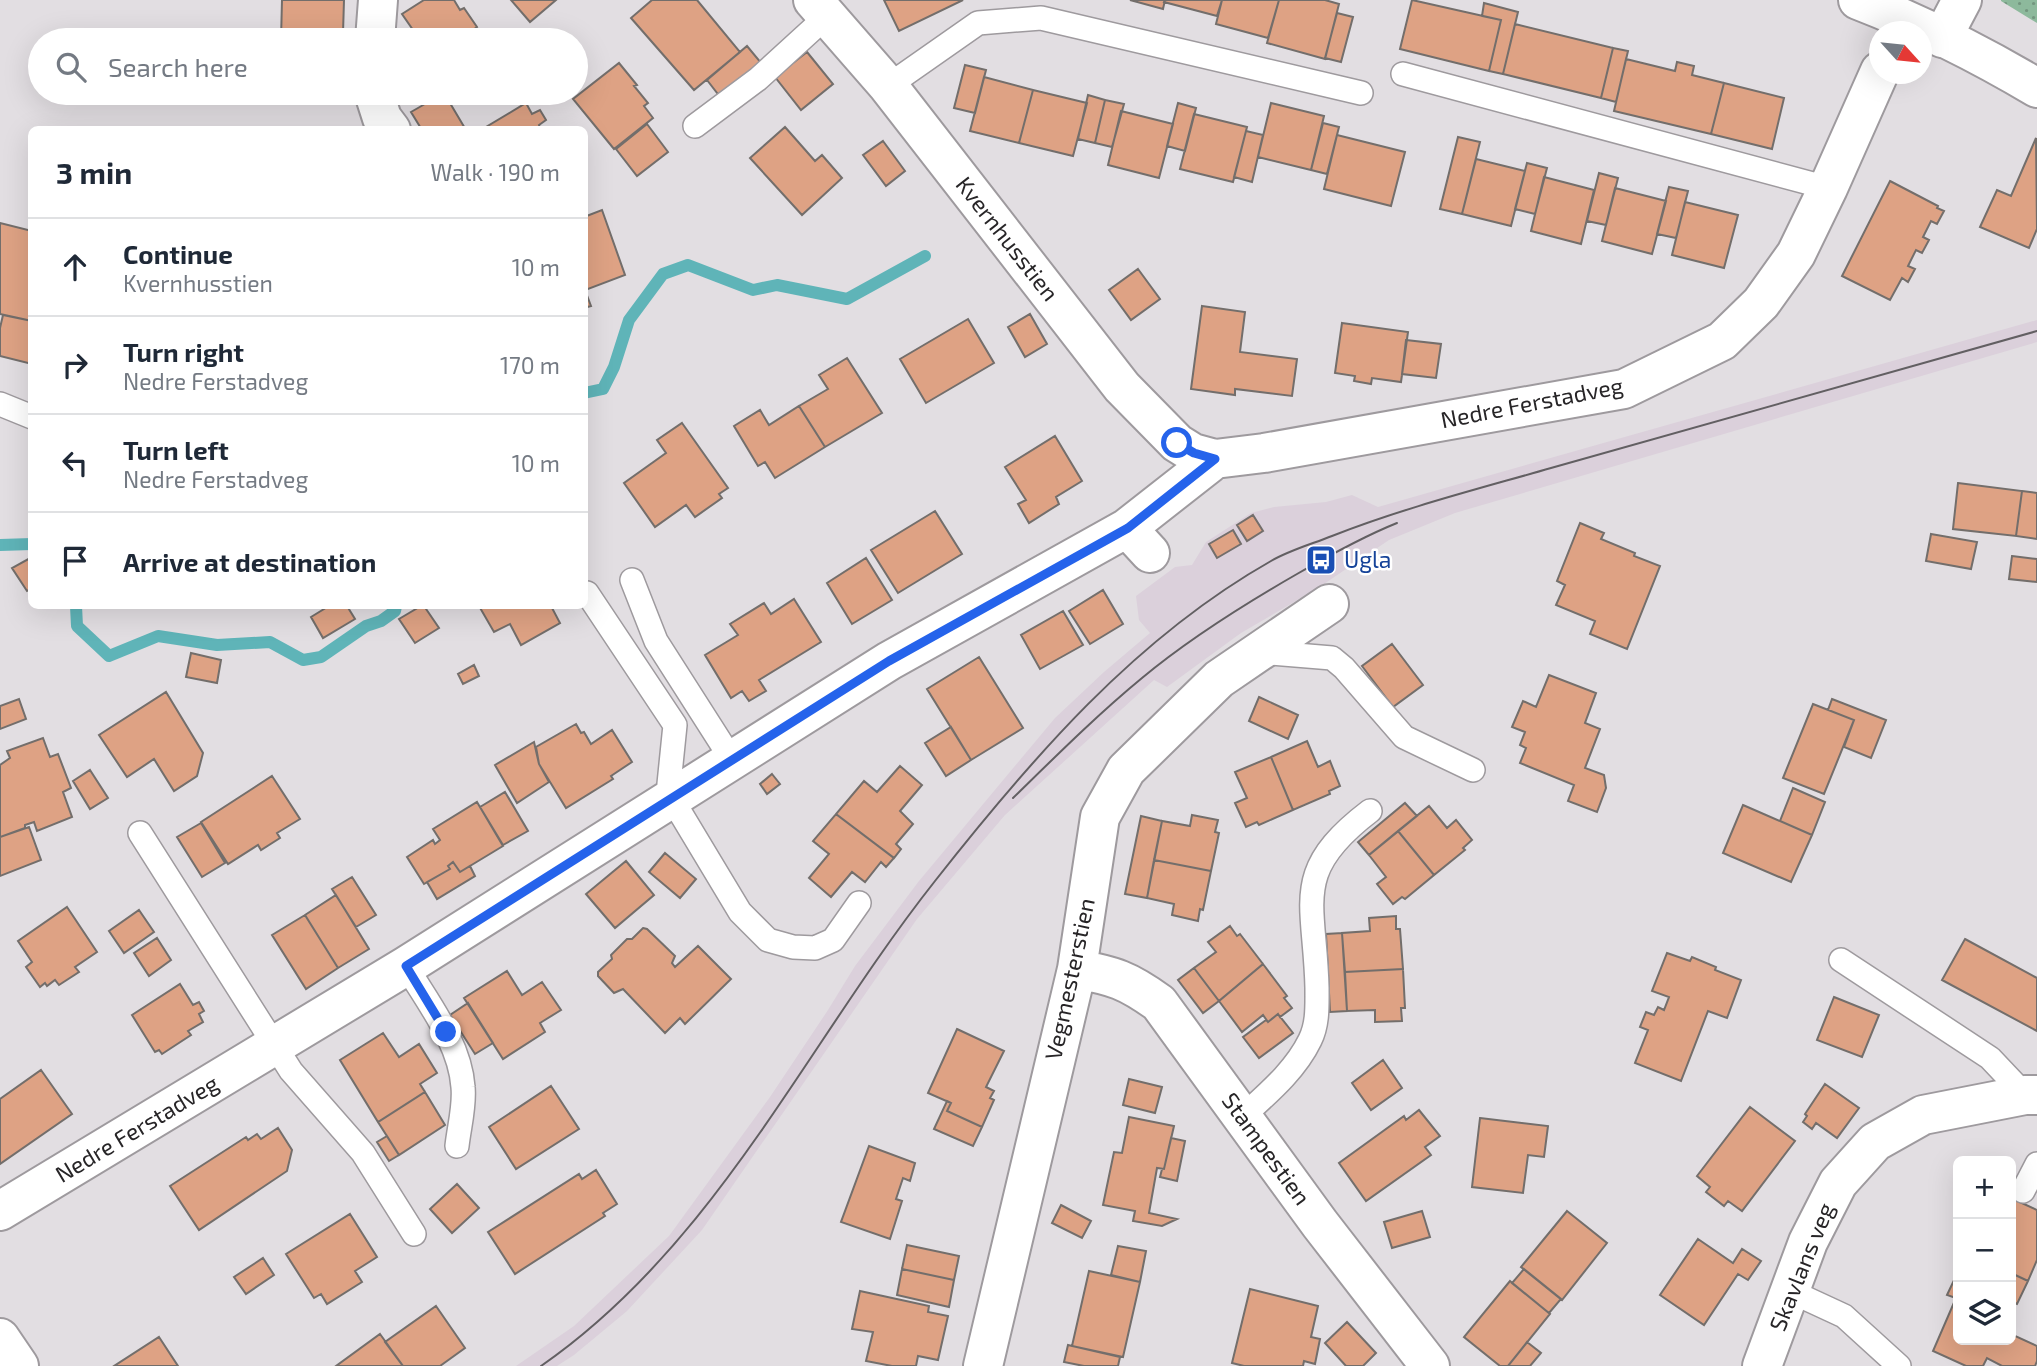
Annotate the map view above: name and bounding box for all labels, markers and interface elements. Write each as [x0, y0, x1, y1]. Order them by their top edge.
north arrow [1869, 21, 1932, 84]
search box [28, 28, 588, 105]
icon: search [52, 48, 90, 86]
text: Search here [108, 51, 248, 82]
text: 3 min [56, 154, 132, 190]
text: Walk · 190 m [430, 158, 560, 186]
street label: Kvernhusstien [951, 171, 1065, 306]
text: Continue [123, 238, 233, 269]
icon: ahead [56, 248, 94, 286]
text: 10 m [512, 253, 560, 281]
text: Kvernhusstien [123, 269, 273, 297]
text: Turn right [123, 336, 244, 367]
icon: right [56, 346, 94, 384]
text: 170 m [500, 351, 560, 379]
text: Nedre Ferstadveg [123, 367, 308, 395]
street label: Nedre Ferstadveg [1438, 371, 1626, 433]
route start [1161, 427, 1192, 458]
text: Turn left [123, 434, 229, 465]
icon: left [56, 444, 94, 482]
text: 10 m [512, 449, 560, 477]
text: Nedre Ferstadveg [123, 465, 308, 493]
icon: arrive [56, 542, 94, 580]
bus stop icon: Ugla [1304, 543, 1338, 577]
place label: Ugla [1344, 545, 1391, 573]
text: Arrive at destination [123, 546, 376, 577]
street label: Vegmesterstien [1038, 895, 1100, 1062]
route end [430, 1016, 461, 1047]
street label: Nedre Ferstadveg [50, 1068, 223, 1188]
street label: Stampestien [1217, 1087, 1317, 1210]
map controls [1953, 1156, 2016, 1345]
button: + [1953, 1156, 2016, 1219]
street label: Skavlans veg [1763, 1198, 1840, 1335]
button: − [1953, 1219, 2016, 1282]
button: layers [1953, 1282, 2016, 1345]

